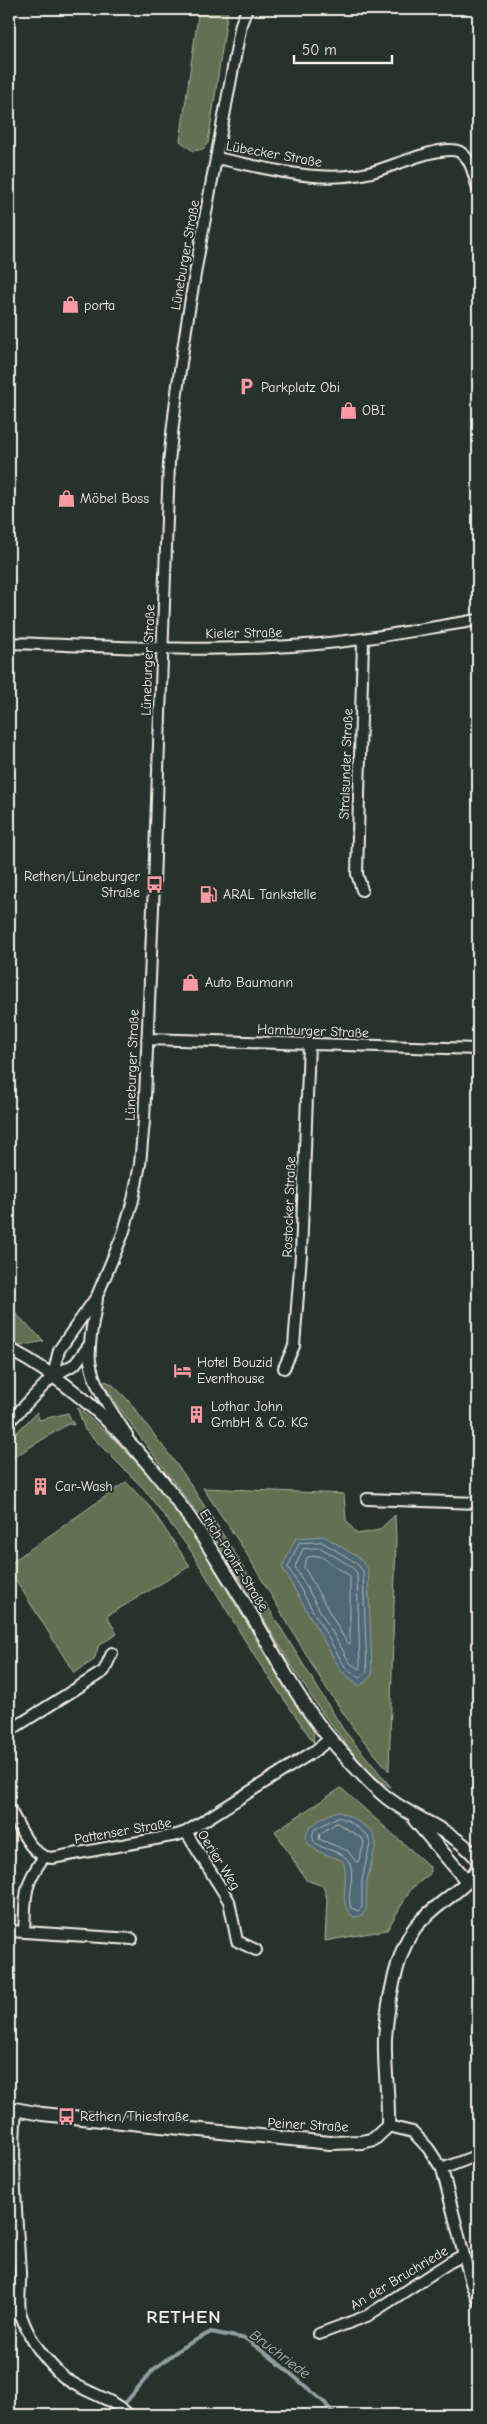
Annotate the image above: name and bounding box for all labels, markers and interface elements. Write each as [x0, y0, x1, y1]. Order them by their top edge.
scale bar [294, 32, 392, 64]
text: 50 m [302, 41, 337, 59]
street label: Lübecker Straße [224, 137, 324, 171]
street label: Lüneburger Straße [167, 198, 203, 312]
shop icon: porta [60, 295, 80, 315]
place label: porta [84, 297, 115, 314]
parking icon: Parkplatz Obi [237, 377, 257, 397]
place label: Parkplatz Obi [261, 379, 340, 396]
shop icon: OBI [338, 400, 358, 420]
place label: OBI [362, 402, 385, 419]
shop icon: Möbel Boss [56, 488, 76, 508]
place label: Möbel Boss [80, 490, 149, 507]
street label: Lüneburger Straße [138, 604, 158, 716]
street label: Kieler Straße [205, 624, 283, 642]
street label: Stralsunder Straße [336, 708, 356, 820]
place label: Rethen/Lüneburger Straße [24, 868, 140, 901]
bus stop icon: Rethen/Lüneburger Straße [144, 874, 164, 894]
fuel station icon: ARAL Tankstelle [199, 884, 219, 904]
place label: ARAL Tankstelle [223, 886, 317, 903]
shop icon: Auto Baumann [181, 972, 201, 992]
place label: Auto Baumann [205, 974, 293, 991]
street label: Lüneburger Straße [122, 1009, 142, 1121]
street label: Hamburger Straße [257, 1021, 369, 1041]
street label: Rostocker Straße [279, 1156, 299, 1258]
place label: Hotel Bouzid Eventhouse [197, 1354, 273, 1387]
hotel icon: Hotel Bouzid Eventhouse [173, 1360, 193, 1380]
place label: Lothar John GmbH & Co. KG [211, 1398, 308, 1431]
building icon: Lothar John GmbH & Co. KG [187, 1404, 207, 1424]
building icon: Car-Wash [31, 1476, 51, 1496]
place label: Car-Wash [55, 1478, 113, 1495]
street label: Erich-Panitz-Straße [196, 1506, 272, 1614]
street label: Pattenser Straße [73, 1814, 173, 1848]
street label: Oerier Weg [194, 1827, 244, 1893]
bus stop icon: Rethen/Thiestraße [56, 2106, 76, 2126]
place label: Rethen/Thiestraße [80, 2108, 189, 2125]
street label: Peiner Straße [267, 2114, 349, 2136]
street label: An der Bruchriede [347, 2242, 451, 2314]
district label: RETHEN [146, 2306, 222, 2328]
water label: Bruchriede [246, 2325, 314, 2383]

